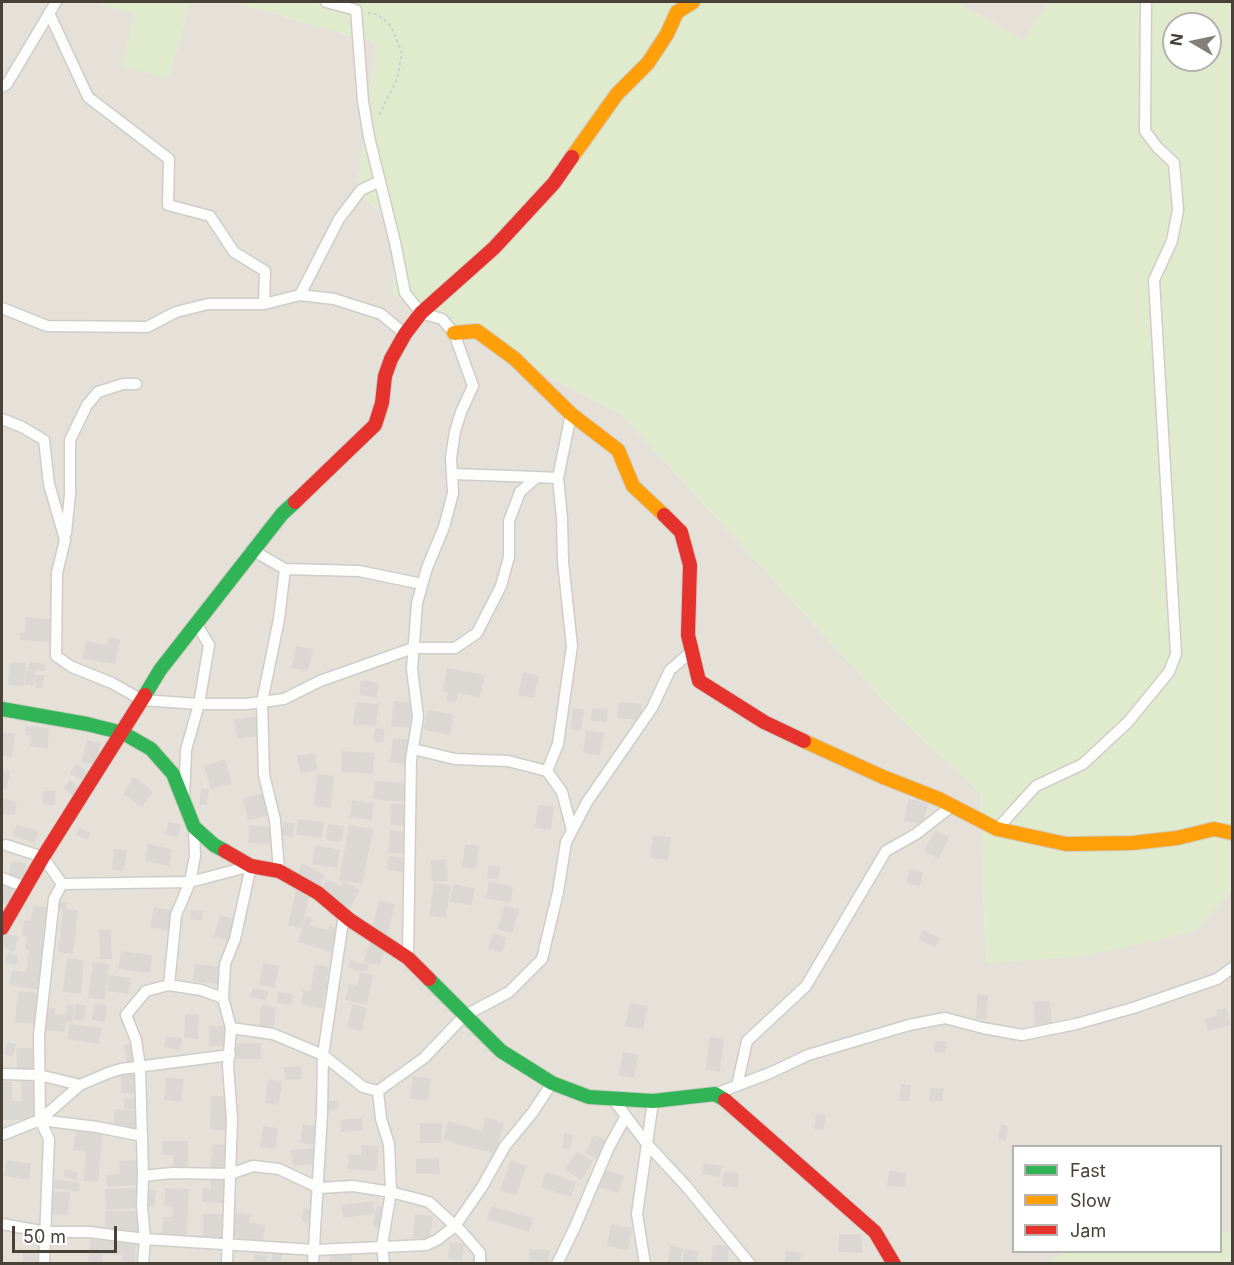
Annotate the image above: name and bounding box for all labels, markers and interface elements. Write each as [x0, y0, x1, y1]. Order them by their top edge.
north arrow [1162, 12, 1222, 72]
text: N [1165, 32, 1187, 47]
legend [1012, 1145, 1222, 1253]
text: Fast [1070, 1160, 1106, 1181]
text: Slow [1070, 1190, 1111, 1211]
scale bar [15, 1214, 120, 1252]
text: Jam [1070, 1220, 1106, 1241]
text: 50 m [23, 1226, 66, 1247]

